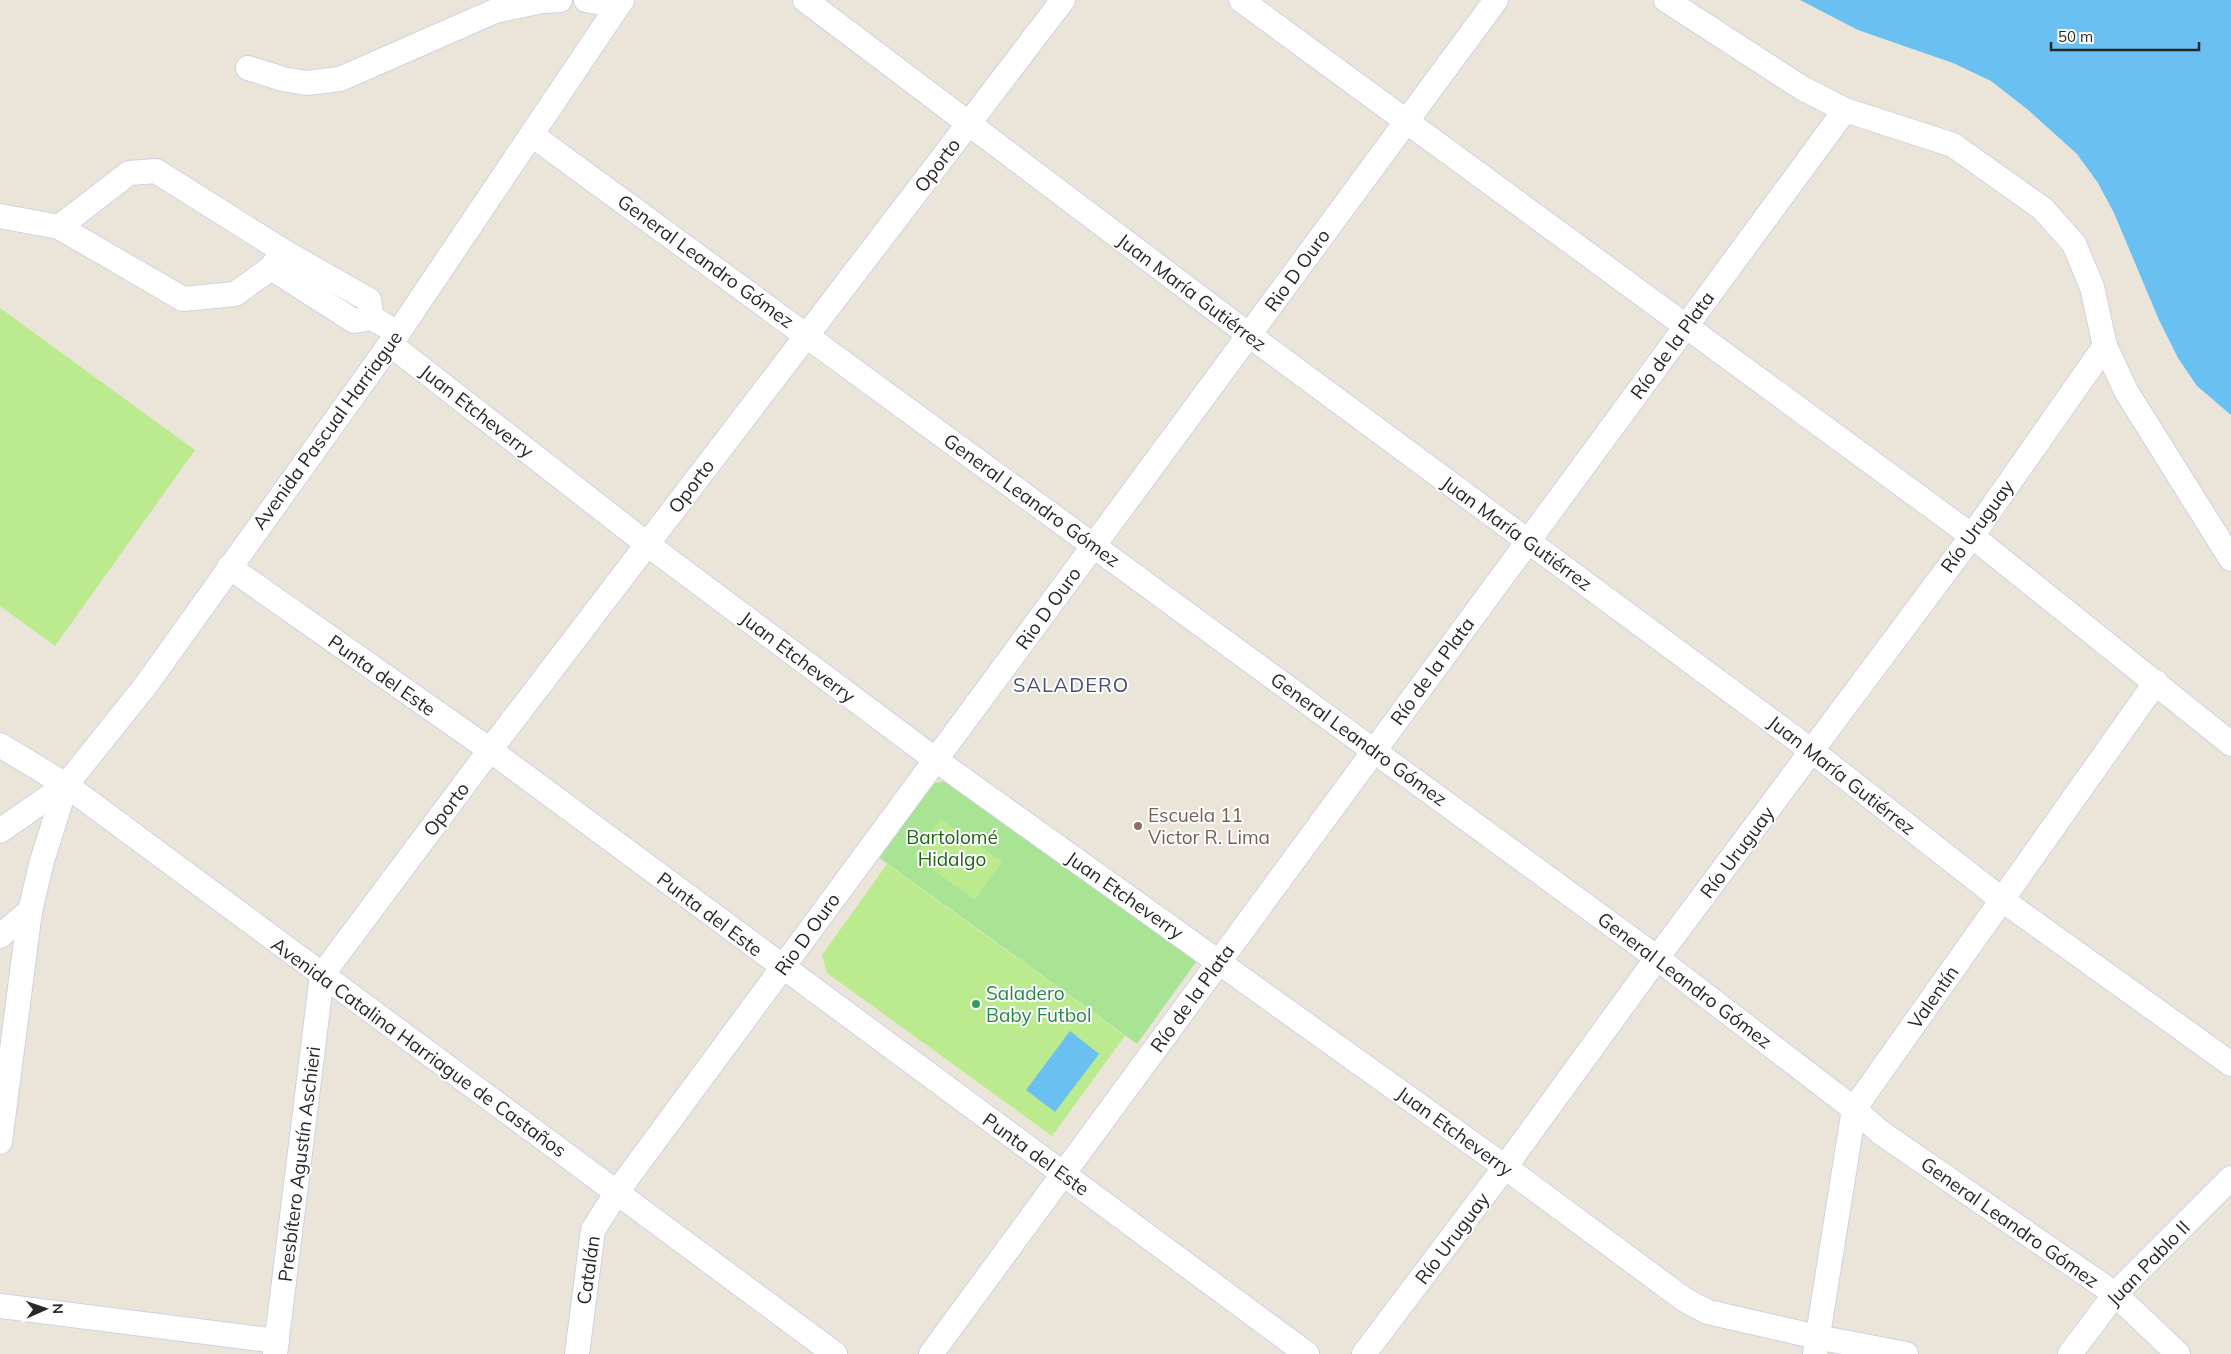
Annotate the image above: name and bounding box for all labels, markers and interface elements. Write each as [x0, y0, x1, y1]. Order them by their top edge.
scale bar [2051, 20, 2198, 52]
text: 50 m [2058, 27, 2093, 46]
street label: Oporto [909, 133, 965, 197]
street label: General Leandro Gómez [613, 189, 799, 333]
street label: Rio D Ouro [1259, 224, 1335, 316]
street label: Juan María Gutiérrez [1113, 228, 1271, 356]
street label: Río de la Plata [1625, 286, 1719, 404]
street label: Avenida Pascual Harriague [247, 326, 407, 534]
street label: Juan Etcheverry [415, 359, 539, 463]
street label: General Leandro Gómez [939, 428, 1125, 572]
street label: Oporto [663, 454, 719, 518]
street label: Juan María Gutiérrez [1437, 470, 1597, 596]
street label: Río Uruguay [1935, 475, 2019, 577]
street label: Rio D Ouro [1010, 562, 1086, 654]
street label: Juan Etcheverry [736, 606, 860, 708]
street label: Río de la Plata [1385, 612, 1479, 730]
street label: Punta del Este [324, 629, 440, 721]
street label: General Leandro Gómez [1266, 667, 1452, 811]
district label: SALADERO [1013, 672, 1129, 697]
street label: Juan María Gutiérrez [1764, 710, 1921, 840]
street label: Oporto [418, 777, 474, 841]
street label: Río Uruguay [1695, 801, 1779, 903]
place label: Escuela 11 Victor R. Lima [1148, 803, 1270, 849]
marker: Escuela 11 Victor R. Lima [1132, 820, 1144, 832]
park label: Bartolomé Hidalgo [906, 825, 998, 871]
street label: Juan Etcheverry [1062, 846, 1188, 944]
street label: Punta del Este [653, 867, 767, 961]
street label: Rio D Ouro [769, 888, 845, 980]
street label: General Leandro Gómez [1593, 907, 1777, 1053]
street label: Avenida Catalina Harriague de Castaños [267, 932, 571, 1162]
street label: Río de la Plata [1145, 939, 1239, 1057]
street label: Valentín [1903, 961, 1963, 1033]
place label: Saladero Baby Futbol [986, 981, 1091, 1027]
marker: Saladero Baby Futbol [970, 998, 982, 1010]
street label: Presbítero Agustín Aschieri [273, 1045, 325, 1283]
street label: Juan Etcheverry [1392, 1081, 1518, 1181]
street label: Punta del Este [978, 1107, 1094, 1201]
street label: General Leandro Gómez [1916, 1151, 2104, 1293]
street label: Río Uruguay [1410, 1187, 1494, 1289]
street label: Juan Pablo II [2101, 1215, 2195, 1311]
street label: Catalán [571, 1234, 605, 1306]
north arrow [20, 1284, 70, 1334]
text: N [49, 1303, 67, 1314]

